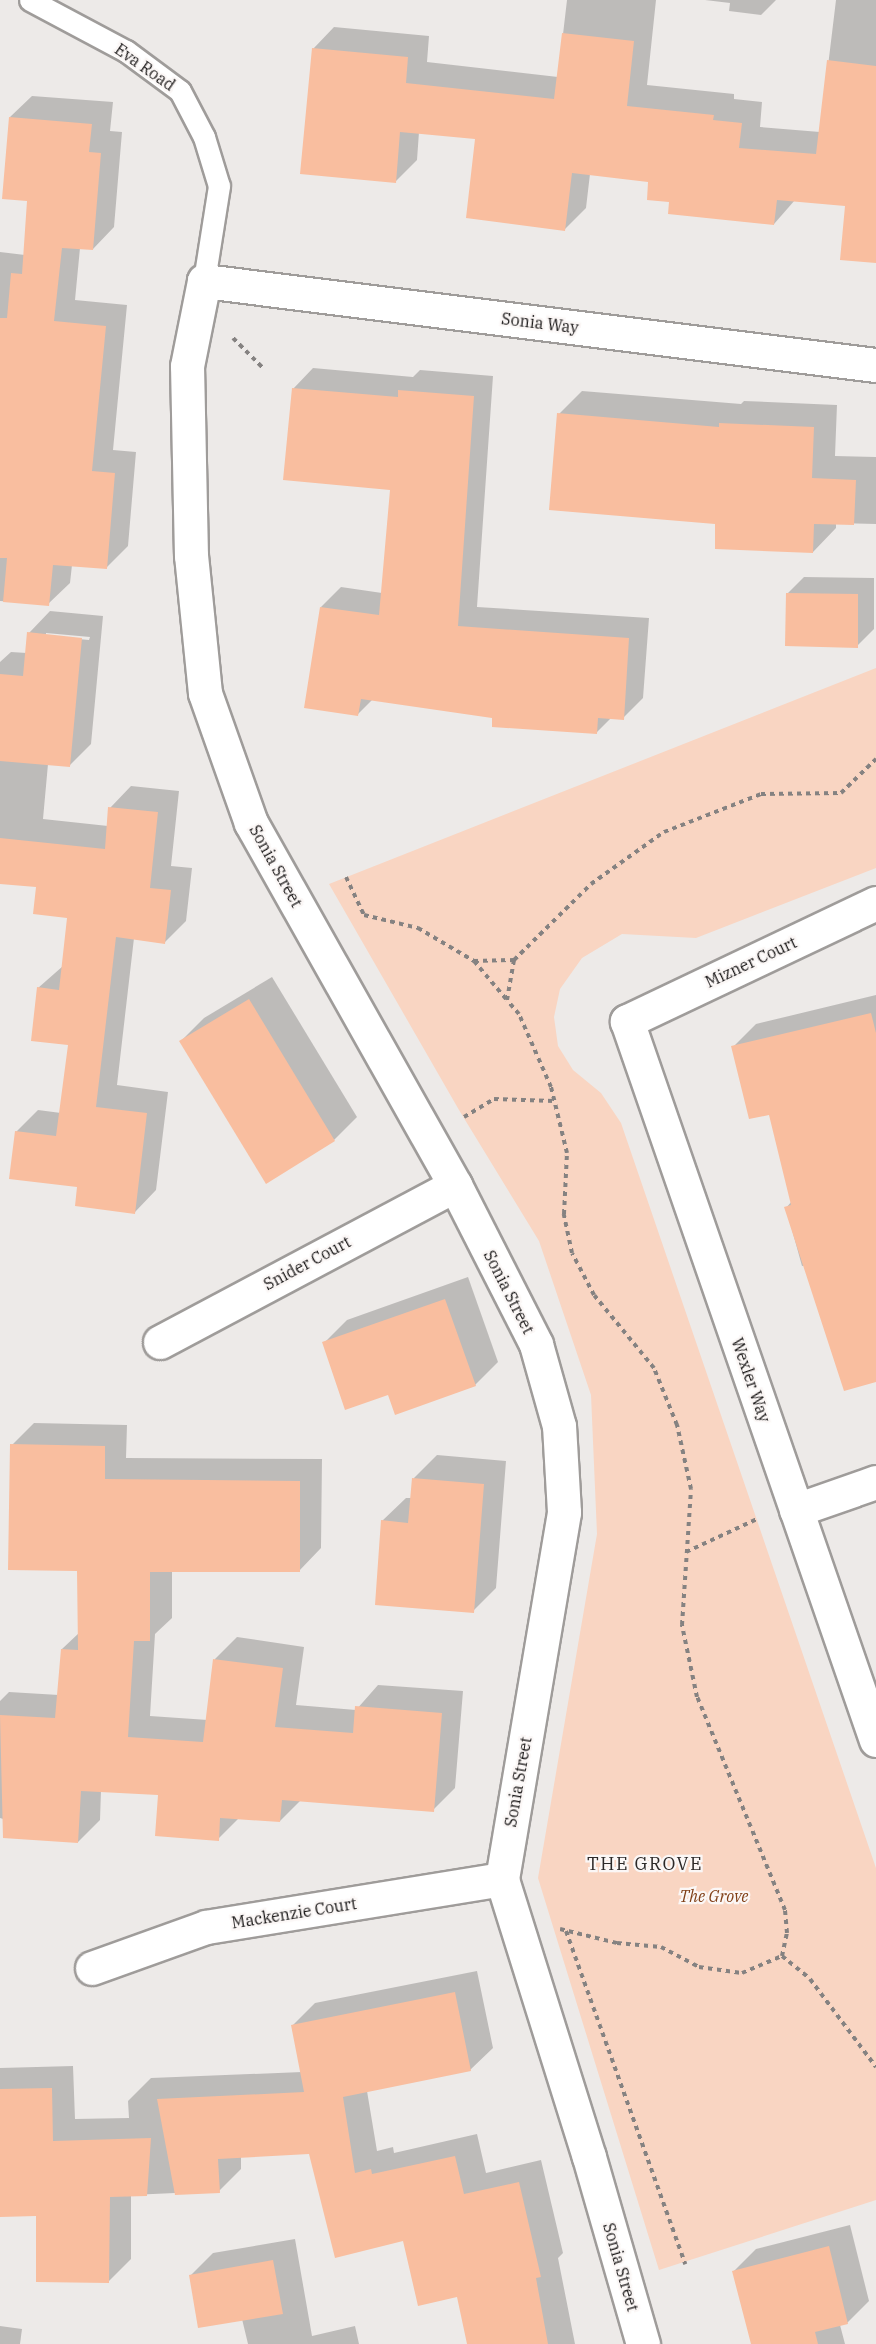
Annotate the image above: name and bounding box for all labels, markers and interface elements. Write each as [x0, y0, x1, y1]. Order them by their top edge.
street label: Eva Road [111, 39, 179, 95]
street label: Sonia Way [500, 309, 580, 337]
street label: Sonia Street [246, 822, 306, 910]
street label: Mizner Court [702, 932, 800, 992]
street label: Snider Court [260, 1232, 354, 1294]
street label: Sonia Street [480, 1247, 538, 1337]
street label: Wexler Way [728, 1335, 774, 1425]
street label: Sonia Street [501, 1735, 535, 1829]
district label: THE GROVE [587, 1853, 703, 1875]
park label: The Grove [680, 1886, 748, 1906]
street label: Mackenzie Court [230, 1894, 358, 1932]
street label: Sonia Street [599, 2221, 643, 2313]

